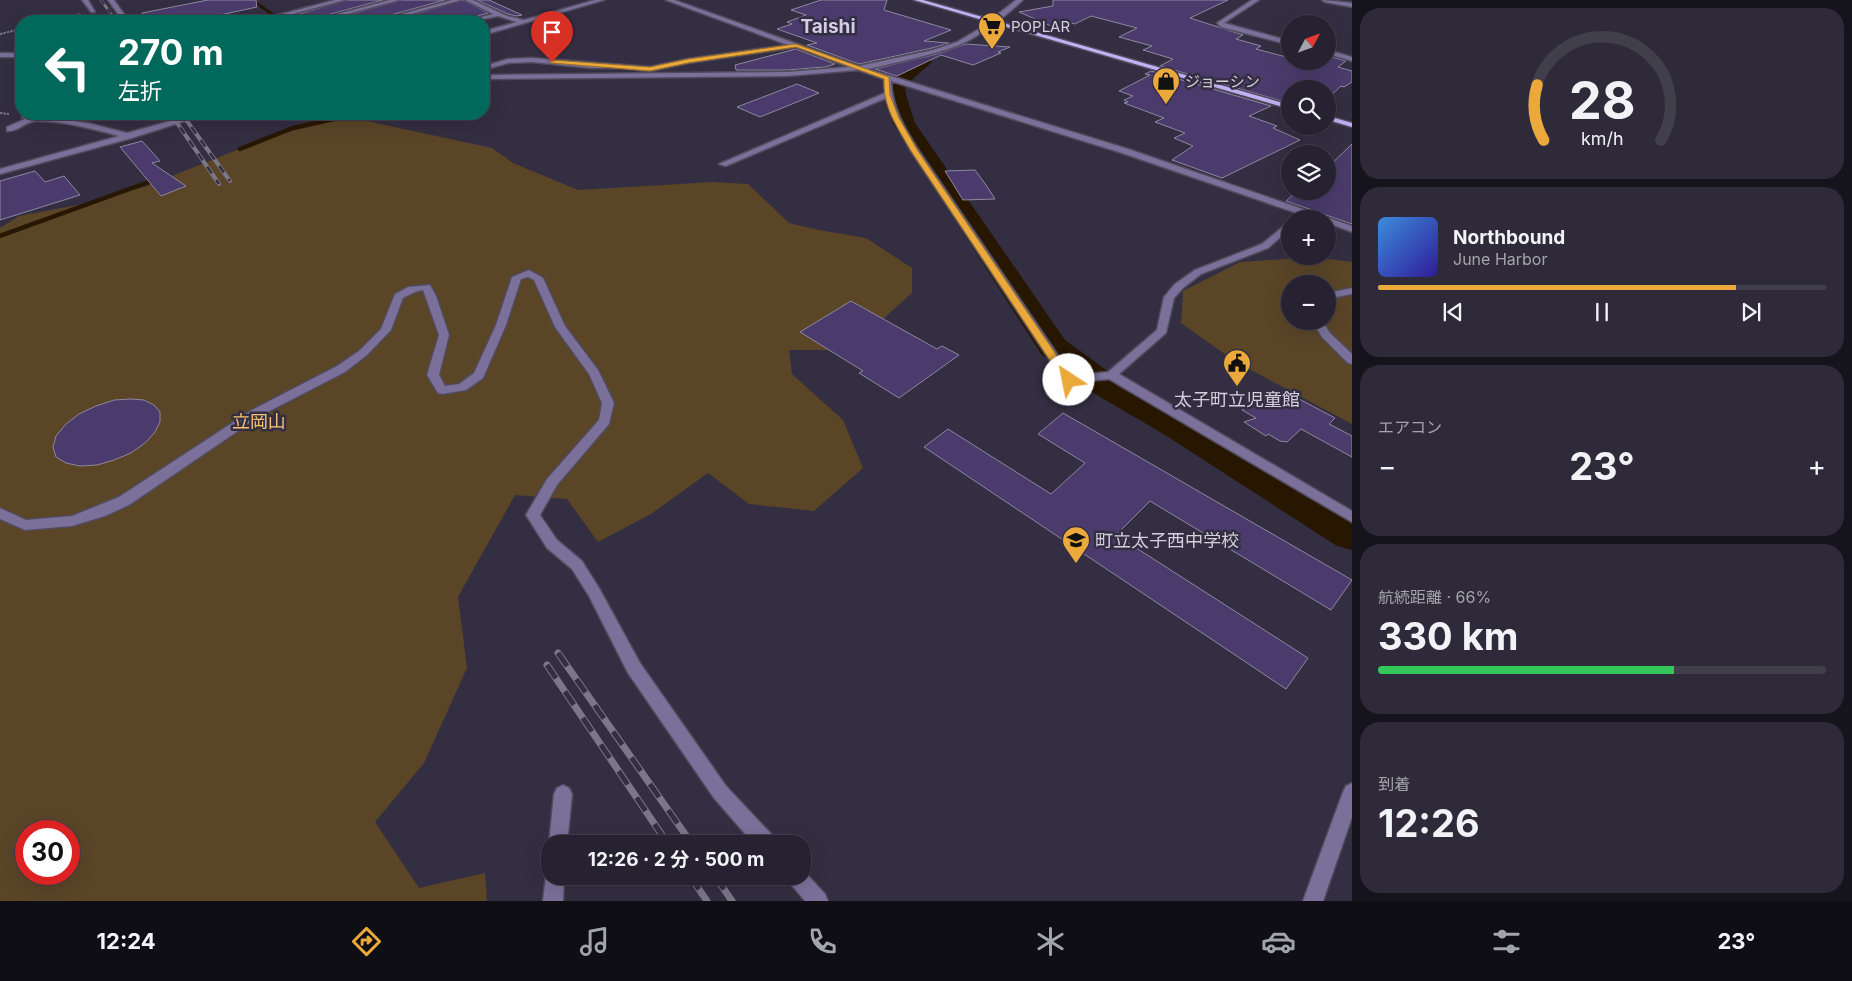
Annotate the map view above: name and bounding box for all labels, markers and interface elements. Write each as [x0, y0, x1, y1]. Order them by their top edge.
pin [531, 11, 573, 62]
supermarket icon: POPLAR [977, 11, 1007, 50]
district label: Taishi [800, 15, 856, 38]
north arrow [1281, 15, 1336, 70]
map controls [1281, 15, 1336, 330]
place label: POPLAR [1011, 17, 1070, 36]
icon: arrive [538, 18, 566, 46]
text: 270 m [118, 31, 224, 73]
icon: left [35, 35, 100, 100]
shop icon: ジョーシン [1151, 66, 1181, 105]
text: 28 [1569, 69, 1635, 132]
place label: ジョーシン [1185, 72, 1260, 91]
text: 左折 [118, 78, 162, 104]
button: search [1281, 80, 1336, 135]
text: km/h [1581, 128, 1623, 149]
button: layers [1281, 145, 1336, 200]
button: + [1281, 210, 1336, 265]
text: Northbound [1453, 226, 1565, 249]
text: June Harbor [1453, 249, 1547, 269]
button: − [1281, 275, 1336, 330]
icon: previous [1439, 298, 1467, 326]
icon: pause [1588, 298, 1616, 326]
icon: next [1737, 298, 1765, 326]
public building icon: 太子町立児童館 [1222, 348, 1252, 387]
position arrow [1042, 353, 1094, 405]
place label: 太子町立児童館 [1174, 389, 1300, 410]
park label: 立岡山 [232, 411, 286, 432]
text: エアコン [1378, 417, 1442, 437]
text: 23° [1569, 443, 1635, 489]
text: − [1378, 449, 1397, 483]
text: + [1807, 449, 1826, 483]
school or university icon: 町立太子西中学校 [1061, 525, 1091, 564]
place label: 町立太子西中学校 [1095, 530, 1239, 551]
text: 航続距離 · 66% [1378, 587, 1491, 607]
text: 330 km [1378, 613, 1518, 659]
text: 到着 [1378, 774, 1410, 794]
text: 12:26 [1378, 800, 1480, 846]
speed limit sign: 30 [15, 820, 80, 885]
text: 12:26 · 2 分 · 500 m [588, 848, 764, 871]
icon: directions [349, 924, 384, 959]
icon: music [577, 924, 612, 959]
icon: phone [805, 924, 840, 959]
icon: climate [1033, 924, 1068, 959]
icon: car [1261, 924, 1296, 959]
icon: filters [1489, 924, 1524, 959]
text: 12:24 [97, 928, 156, 954]
text: 23° [1717, 928, 1755, 954]

